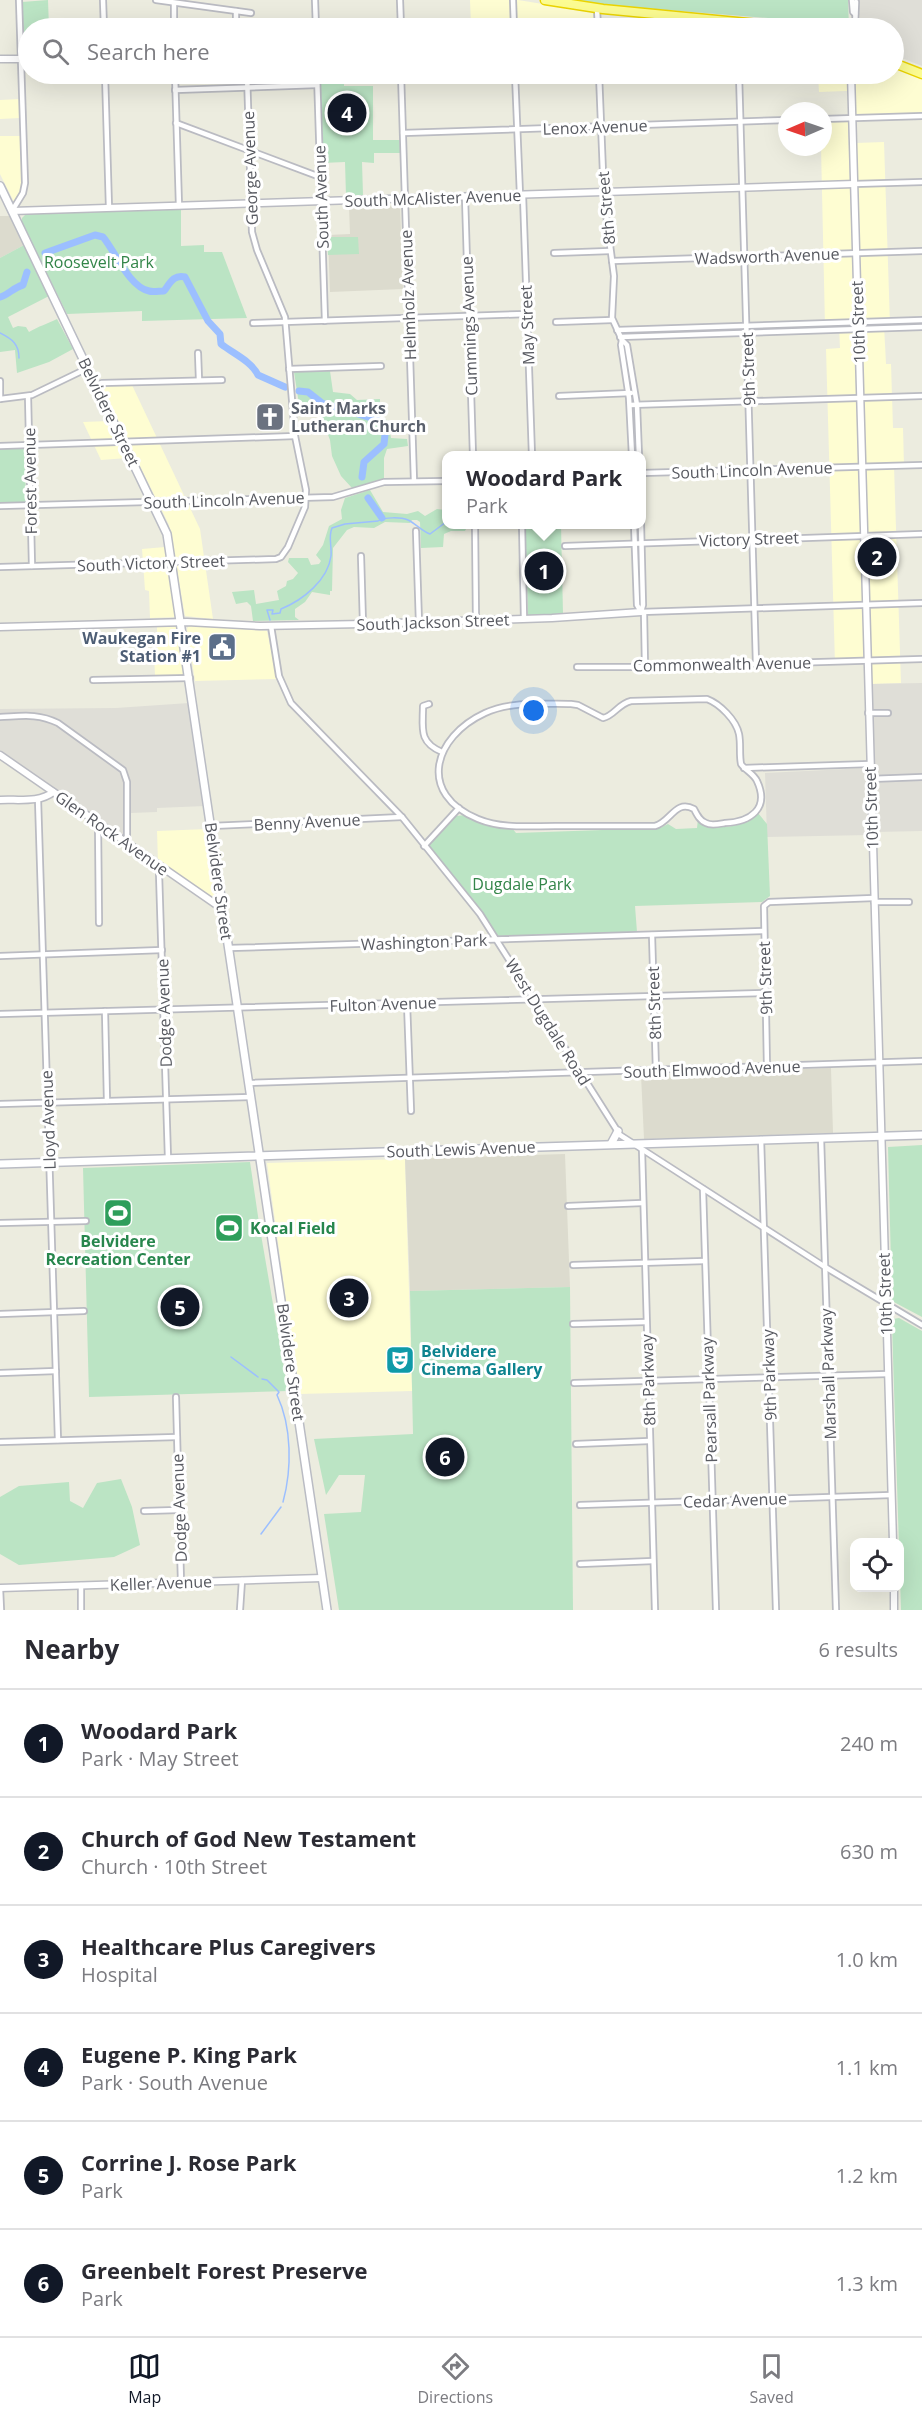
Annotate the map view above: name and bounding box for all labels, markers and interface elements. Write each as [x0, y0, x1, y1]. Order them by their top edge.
search box [18, 18, 904, 84]
icon: search [39, 35, 72, 68]
text: Search here [87, 36, 210, 66]
pin: 4 [328, 90, 366, 136]
north arrow [778, 102, 832, 156]
street label: George Avenue [237, 110, 263, 226]
street label: Lenox Avenue [542, 114, 648, 140]
street label: South Avenue [308, 145, 334, 249]
street label: 8th Street [592, 170, 620, 246]
street label: South McAlister Avenue [344, 184, 522, 212]
street label: Helmholz Avenue [395, 229, 421, 361]
street label: Wadsworth Avenue [694, 242, 840, 270]
park label: Roosevelt Park [44, 251, 155, 273]
street label: Cummings Avenue [456, 256, 482, 396]
street label: 10th Street [846, 280, 870, 364]
street label: May Street [515, 284, 539, 365]
street label: 9th Street [736, 332, 760, 406]
street label: Belvidere Street [73, 354, 145, 470]
place label: Saint Marks Lutheran Church [291, 397, 426, 437]
church icon: Saint Marks Lutheran Church [254, 401, 286, 433]
street label: Forest Avenue [18, 428, 42, 534]
popup [442, 451, 646, 529]
street label: South Lincoln Avenue [671, 456, 833, 484]
text: Woodard Park [466, 462, 622, 492]
street label: South Lincoln Avenue [143, 486, 305, 514]
text: Park [466, 492, 508, 519]
street label: Victory Street [699, 526, 800, 552]
pin: 2 [858, 534, 896, 580]
pin: 1 [524, 548, 564, 594]
street label: South Victory Street [77, 549, 226, 577]
street label: South Jackson Street [356, 608, 510, 636]
place label: Waukegan Fire Station #1 [82, 627, 201, 667]
public building icon: Waukegan Fire Station #1 [206, 631, 238, 663]
street label: Commonwealth Avenue [633, 651, 811, 677]
your location [519, 696, 548, 725]
street label: 10th Street [859, 766, 883, 850]
street label: Glen Rock Avenue [51, 786, 173, 880]
street label: Benny Avenue [253, 808, 361, 836]
street label: Belvidere Street [200, 821, 238, 942]
park label: Dugdale Park [472, 873, 572, 895]
street label: Washington Park [360, 929, 488, 955]
street label: 9th Street [753, 941, 777, 1015]
street label: West Dugdale Road [500, 955, 596, 1089]
street label: Dodge Avenue [151, 958, 177, 1068]
street label: 8th Street [642, 966, 666, 1040]
street label: Fulton Avenue [329, 991, 437, 1017]
street label: South Elmwood Avenue [623, 1055, 801, 1083]
street label: Lloyd Avenue [35, 1070, 61, 1170]
street label: South Lewis Avenue [386, 1135, 536, 1163]
sports icon: Belvidere Recreation Center [102, 1197, 134, 1229]
sports icon: Kocal Field [213, 1212, 245, 1244]
place label: Kocal Field [250, 1217, 336, 1239]
place label: Belvidere Recreation Center [46, 1230, 190, 1270]
street label: 10th Street [873, 1252, 897, 1336]
pin: 3 [330, 1276, 368, 1320]
pin: 5 [160, 1284, 200, 1330]
street label: Belvidere Street [272, 1302, 310, 1423]
street label: Marshall Parkway [815, 1307, 841, 1440]
street label: 9th Parkway [756, 1328, 782, 1421]
street label: 8th Parkway [635, 1333, 661, 1426]
street label: Pearsall Parkway [696, 1336, 722, 1463]
place label: Belvidere Cinema Gallery [421, 1340, 543, 1380]
theatre icon: Belvidere Cinema Gallery [384, 1344, 416, 1376]
pin: 6 [426, 1434, 464, 1480]
street label: Dodge Avenue [166, 1453, 192, 1563]
street label: Cedar Avenue [683, 1487, 787, 1513]
map controls [850, 1538, 904, 1592]
button: locate [850, 1538, 904, 1592]
street label: Keller Avenue [110, 1570, 212, 1596]
text: Nearby [24, 1631, 119, 1667]
text: 6 results [818, 1636, 898, 1663]
text: Woodard Park [81, 1715, 237, 1745]
text: 1 [38, 1730, 49, 1757]
text: 240 m [840, 1730, 898, 1757]
text: Park · May Street [81, 1745, 239, 1772]
text: Church of God New Testament [81, 1823, 416, 1853]
text: 2 [38, 1838, 49, 1865]
text: 630 m [840, 1838, 898, 1865]
text: Church · 10th Street [81, 1853, 267, 1880]
text: Healthcare Plus Caregivers [81, 1931, 376, 1961]
text: 3 [38, 1946, 49, 1973]
text: 1.0 km [836, 1946, 898, 1973]
text: Hospital [81, 1961, 158, 1988]
text: Eugene P. King Park [81, 2039, 297, 2069]
text: 4 [38, 2054, 49, 2081]
text: 1.1 km [836, 2054, 898, 2081]
text: Park · South Avenue [81, 2069, 268, 2096]
text: Corrine J. Rose Park [81, 2147, 296, 2177]
text: 5 [38, 2162, 49, 2189]
text: 1.2 km [836, 2162, 898, 2189]
text: Park [81, 2177, 123, 2204]
text: Greenbelt Forest Preserve [81, 2255, 367, 2285]
text: 6 [38, 2270, 49, 2297]
text: 1.3 km [836, 2270, 898, 2297]
text: Park [81, 2285, 123, 2312]
tab: Map [128, 2350, 161, 2408]
tab: Directions [418, 2350, 493, 2408]
tab: Saved [749, 2350, 794, 2408]

